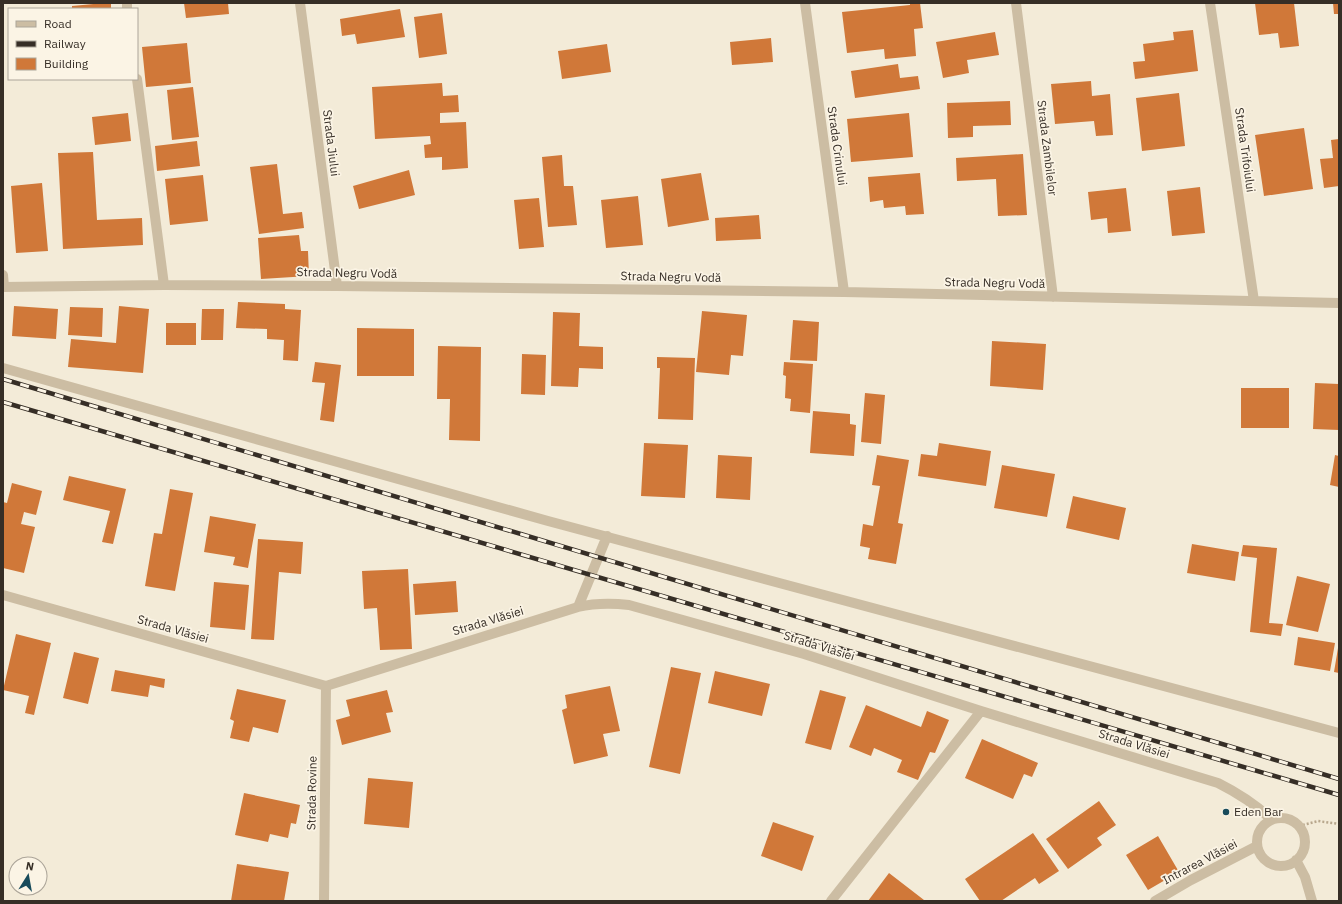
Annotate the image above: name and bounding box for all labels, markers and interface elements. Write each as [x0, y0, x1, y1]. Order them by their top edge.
legend [8, 8, 138, 80]
text: Road [44, 16, 72, 31]
text: Railway [44, 36, 86, 51]
text: Building [44, 56, 89, 71]
street label: Strada Zambilelor [1034, 99, 1061, 197]
street label: Strada Crinului [825, 105, 850, 186]
street label: Strada Trifoiului [1232, 107, 1259, 193]
street label: Strada Jiului [320, 109, 343, 177]
street label: Strada Negru Vodă [297, 264, 398, 281]
street label: Strada Negru Vodă [621, 268, 722, 285]
street label: Strada Negru Vodă [945, 274, 1046, 291]
street label: Strada Vlăsiei [450, 603, 525, 638]
street label: Strada Vlăsiei [136, 611, 211, 646]
street label: Strada Vlăsiei [782, 628, 857, 663]
street label: Strada Vlăsiei [1097, 726, 1172, 761]
street label: Strada Rovine [303, 755, 320, 830]
place label: Eden Bar [1234, 804, 1283, 819]
marker: Eden Bar [1221, 807, 1231, 817]
street label: Intrarea Vlăsiei [1160, 836, 1240, 887]
north arrow [8, 856, 48, 896]
text: N [25, 859, 35, 874]

